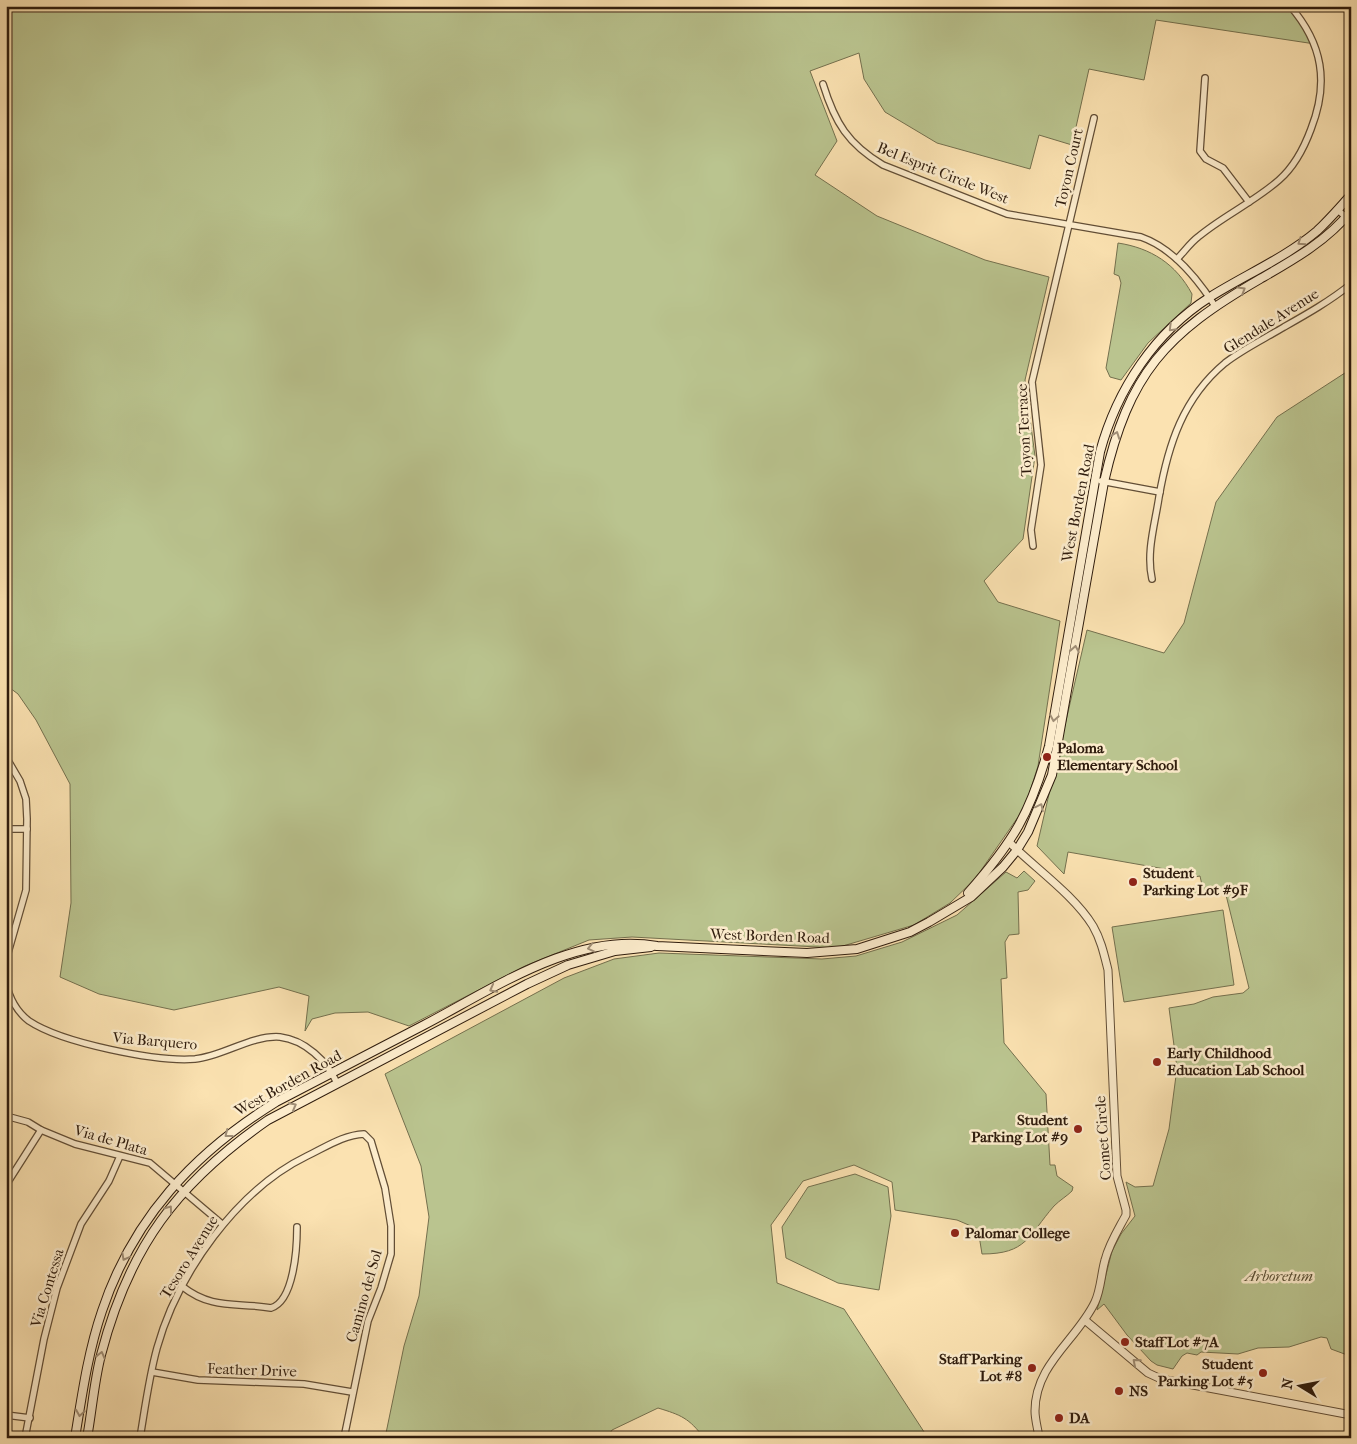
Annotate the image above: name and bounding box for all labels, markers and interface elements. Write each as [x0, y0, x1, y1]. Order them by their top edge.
street label: Toyon Court [1051, 126, 1087, 209]
street label: Bel Esprit Circle West [874, 138, 1012, 208]
one-way arrow [1298, 236, 1307, 245]
street label: Glendale Avenue [1220, 284, 1322, 357]
one-way arrow [1237, 286, 1246, 296]
one-way arrow [1169, 322, 1178, 331]
street label: Toyon Terrace [1013, 383, 1035, 477]
one-way arrow [1110, 431, 1120, 439]
street label: West Borden Road [1058, 442, 1098, 564]
one-way arrow [1070, 645, 1080, 653]
one-way arrow [1049, 714, 1059, 722]
place label: Paloma Elementary School [1057, 739, 1179, 774]
marker: Paloma Elementary School [1041, 751, 1053, 763]
one-way arrow [1034, 803, 1044, 812]
place label: Student Parking Lot #9F [1143, 864, 1248, 899]
marker: Student Parking Lot #9F [1127, 876, 1139, 888]
street label: West Borden Road [709, 925, 831, 947]
one-way arrow [587, 942, 596, 953]
one-way arrow [489, 983, 498, 993]
street label: Via Barquero [111, 1028, 198, 1054]
place label: Early Childhood Education Lab School [1167, 1044, 1305, 1079]
street label: West Borden Road [230, 1046, 345, 1120]
marker: Early Childhood Education Lab School [1151, 1056, 1163, 1068]
street label: Comet Circle [1091, 1095, 1115, 1181]
one-way arrow [288, 1103, 297, 1113]
place label: Student Parking Lot #9 [971, 1111, 1069, 1146]
street label: Via de Plata [71, 1121, 151, 1159]
marker: Student Parking Lot #9 [1072, 1123, 1084, 1135]
one-way arrow [224, 1128, 234, 1137]
one-way arrow [164, 1206, 172, 1215]
street label: Tesoro Avenue [156, 1212, 222, 1302]
place label: Palomar College [965, 1224, 1071, 1242]
marker: Palomar College [949, 1227, 961, 1239]
street label: Via Contessa [26, 1245, 68, 1330]
street label: Camino del Sol [342, 1248, 386, 1344]
one-way arrow [121, 1252, 131, 1261]
park label: Arboretum [1243, 1267, 1313, 1285]
place label: Staff Lot #7A [1135, 1333, 1220, 1351]
marker: Staff Lot #7A [1119, 1336, 1131, 1348]
place label: Staff Parking Lot #8 [939, 1350, 1023, 1385]
one-way arrow [95, 1351, 106, 1360]
place label: Student Parking Lot #5 [1158, 1355, 1254, 1390]
street label: Feather Drive [207, 1359, 298, 1381]
one-way arrow [1132, 1359, 1141, 1368]
marker: Staff Parking Lot #8 [1026, 1362, 1038, 1374]
north arrow [1274, 1362, 1324, 1412]
marker: Student Parking Lot #5 [1257, 1367, 1269, 1379]
text: N [1278, 1377, 1297, 1391]
place label: NS [1129, 1382, 1148, 1400]
marker: NS [1113, 1385, 1125, 1397]
one-way arrow [75, 1408, 85, 1417]
place label: DA [1069, 1409, 1091, 1427]
marker: DA [1053, 1412, 1065, 1424]

